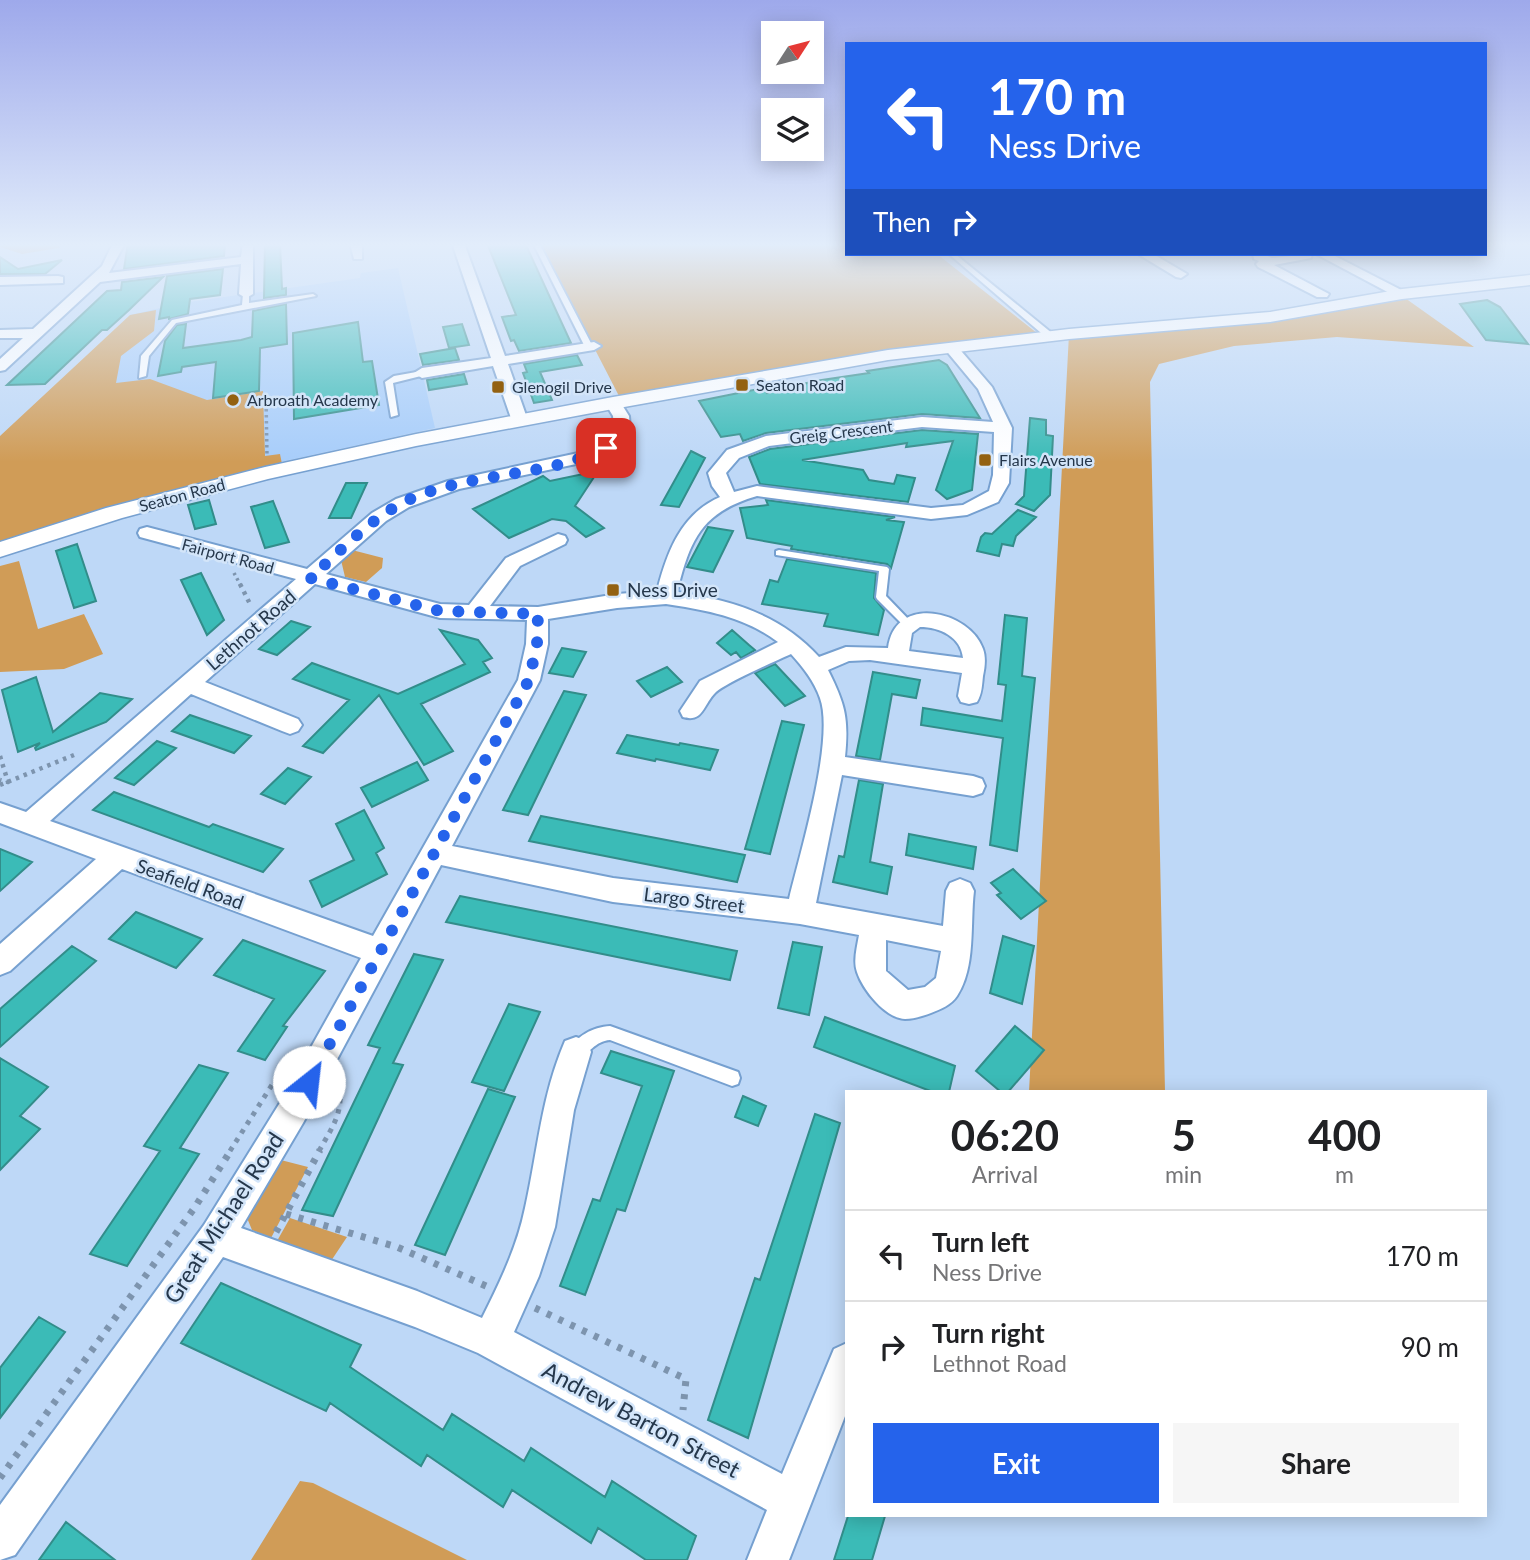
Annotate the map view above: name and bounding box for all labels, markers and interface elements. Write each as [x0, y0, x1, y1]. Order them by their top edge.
north arrow [761, 21, 824, 84]
map controls [761, 21, 824, 161]
text: 170 m [988, 67, 1126, 125]
icon: left [873, 70, 964, 161]
button: layers [761, 98, 824, 161]
text: Ness Drive [988, 126, 1141, 165]
icon: right [945, 203, 983, 241]
text: Then [873, 206, 931, 238]
place label: Seaton Road [756, 375, 844, 394]
place label: Glenogil Drive [512, 377, 612, 396]
marker: Seaton Road [734, 377, 750, 393]
marker: Glenogil Drive [490, 379, 506, 395]
place label: Arbroath Academy [247, 390, 379, 409]
marker: Arbroath Academy [225, 392, 241, 408]
street label: Greig Crescent [788, 416, 894, 447]
pin [576, 418, 636, 478]
icon: arrive [587, 429, 625, 467]
place label: Flairs Avenue [999, 450, 1093, 469]
marker: Flairs Avenue [977, 452, 993, 468]
street label: Seaton Road [137, 474, 227, 515]
street label: Fairport Road [180, 534, 276, 577]
place label: Ness Drive [627, 578, 718, 601]
marker: Ness Drive [605, 582, 621, 598]
street label: Lethnot Road [201, 584, 300, 675]
street label: Seafield Road [133, 853, 247, 914]
street label: Largo Street [642, 882, 746, 917]
position arrow [272, 1045, 346, 1119]
text: 06:20 [951, 1110, 1059, 1160]
text: 5 [1171, 1110, 1196, 1160]
text: 400 [1308, 1110, 1381, 1160]
street label: Great Michael Road [157, 1127, 289, 1308]
text: Arrival [972, 1160, 1038, 1188]
text: min [1165, 1160, 1202, 1188]
text: m [1335, 1160, 1354, 1188]
text: Turn left [932, 1226, 1029, 1258]
icon: left [873, 1237, 911, 1275]
text: 170 m [1386, 1240, 1459, 1272]
text: Ness Drive [932, 1258, 1042, 1286]
text: Turn right [932, 1317, 1045, 1349]
icon: right [873, 1328, 911, 1366]
text: 90 m [1401, 1331, 1459, 1363]
text: Lethnot Road [932, 1349, 1067, 1377]
street label: Andrew Barton Street [538, 1355, 746, 1483]
button: Exit [873, 1423, 1159, 1503]
button: Share [1173, 1423, 1459, 1503]

